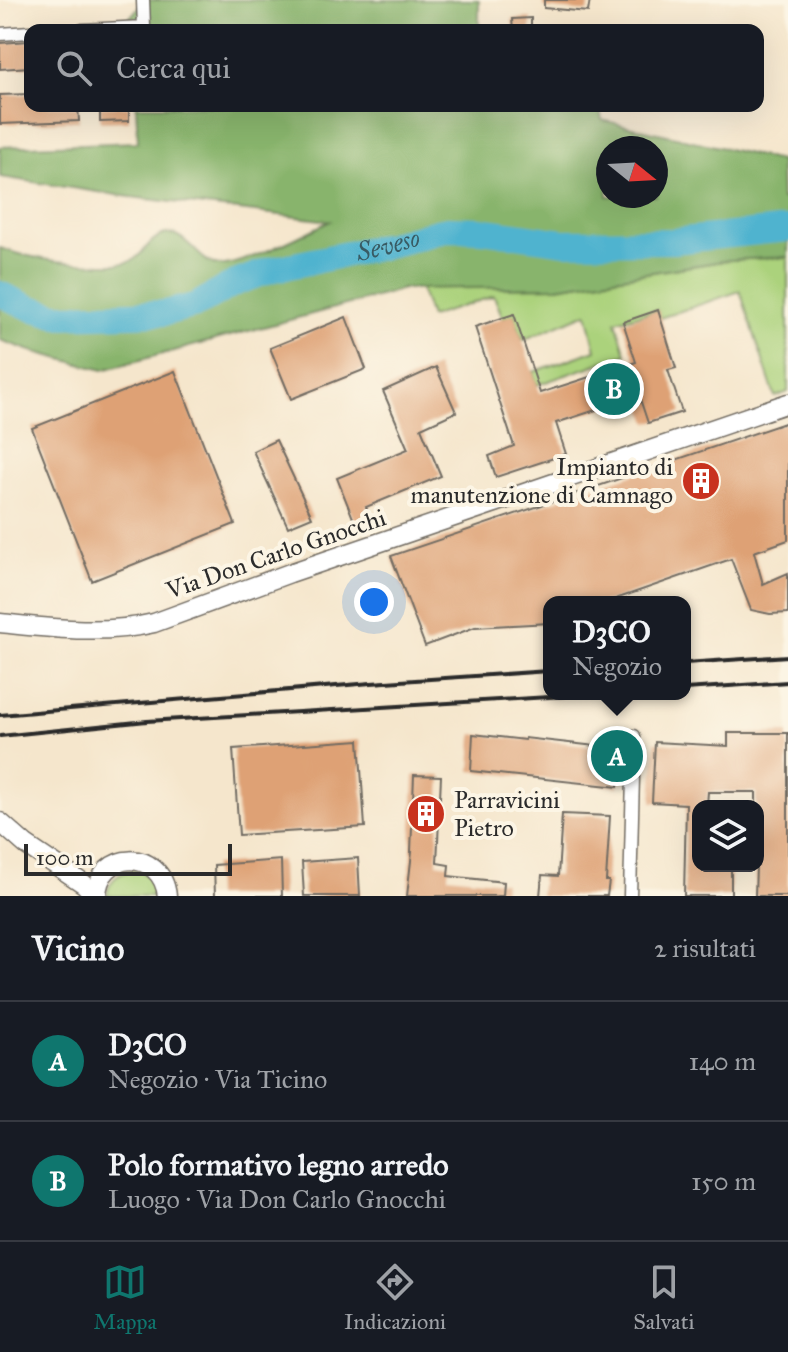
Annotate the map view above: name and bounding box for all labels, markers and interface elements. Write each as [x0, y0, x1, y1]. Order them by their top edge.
search box [24, 24, 764, 112]
icon: search [52, 46, 96, 90]
text: Cerca qui [116, 50, 230, 86]
north arrow [596, 136, 668, 208]
water label: Seveso [352, 221, 424, 268]
pin: B [588, 359, 640, 419]
place label: Impianto di manutenzione di Camnago [411, 452, 673, 510]
building icon: Impianto di manutenzione di Camnago [680, 460, 722, 502]
street label: Via Don Carlo Gnocchi [161, 502, 390, 606]
your location [354, 582, 394, 622]
popup [543, 596, 691, 700]
text: D3CO [572, 614, 651, 650]
text: Negozio [572, 650, 662, 682]
pin: A [591, 726, 643, 786]
place label: Parravicini Pietro [454, 785, 560, 843]
building icon: Parravicini Pietro [405, 793, 447, 835]
map controls [692, 800, 764, 872]
button: layers [692, 800, 764, 872]
scale bar [24, 840, 232, 876]
text: 100 m [36, 844, 93, 871]
text: Vicino [32, 928, 124, 969]
text: 2 risultati [654, 932, 756, 964]
text: D3CO [108, 1027, 187, 1063]
text: A [49, 1045, 67, 1077]
text: 140 m [689, 1045, 756, 1077]
text: Negozio · Via Ticino [108, 1063, 327, 1095]
text: Polo formativo legno arredo [108, 1147, 449, 1183]
text: B [49, 1165, 67, 1197]
text: 150 m [691, 1165, 756, 1197]
text: Luogo · Via Don Carlo Gnocchi [108, 1183, 446, 1215]
tab: Mappa [94, 1260, 157, 1335]
tab: Indicazioni [344, 1260, 446, 1335]
tab: Salvati [633, 1260, 694, 1335]

